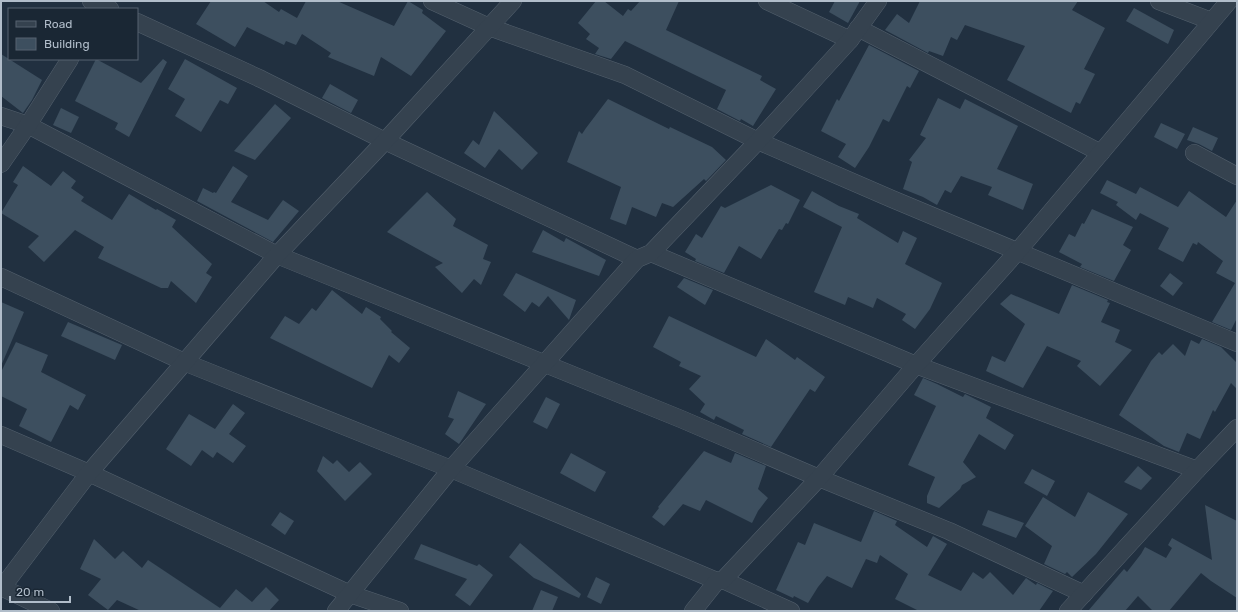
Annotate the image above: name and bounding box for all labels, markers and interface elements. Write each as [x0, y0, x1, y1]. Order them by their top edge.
legend [8, 8, 138, 60]
text: Road [44, 17, 72, 31]
text: Building [44, 37, 90, 51]
scale bar [10, 578, 70, 604]
text: 20 m [16, 585, 44, 599]

